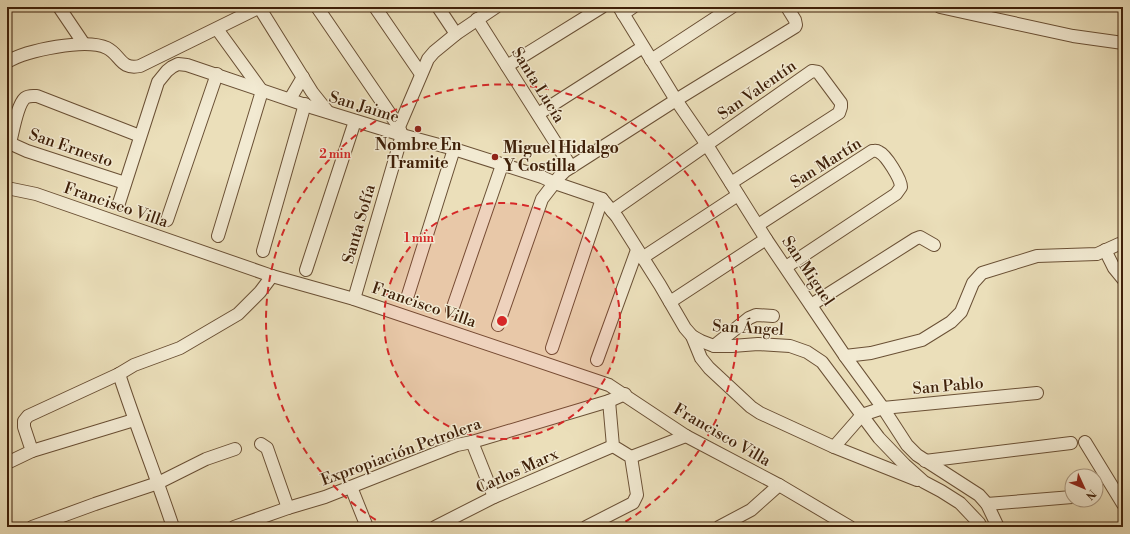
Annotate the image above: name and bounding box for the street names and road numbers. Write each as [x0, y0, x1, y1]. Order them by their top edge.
street label: Santa Lucía [507, 44, 570, 127]
street label: San Valentín [714, 55, 800, 124]
street label: San Jaime [326, 87, 402, 127]
street label: San Ernesto [26, 124, 116, 172]
street label: San Martín [787, 133, 866, 193]
street label: Francisco Villa [61, 178, 172, 232]
street label: Santa Sofía [338, 181, 380, 266]
street label: San Miguel [777, 232, 839, 310]
street label: Francisco Villa [369, 278, 480, 332]
street label: San Ángel [712, 314, 785, 340]
street label: San Pablo [912, 373, 984, 399]
street label: Francisco Villa [670, 399, 775, 471]
street label: Expropiación Petrolera [318, 413, 485, 490]
street label: Carlos Marx [473, 444, 562, 498]

